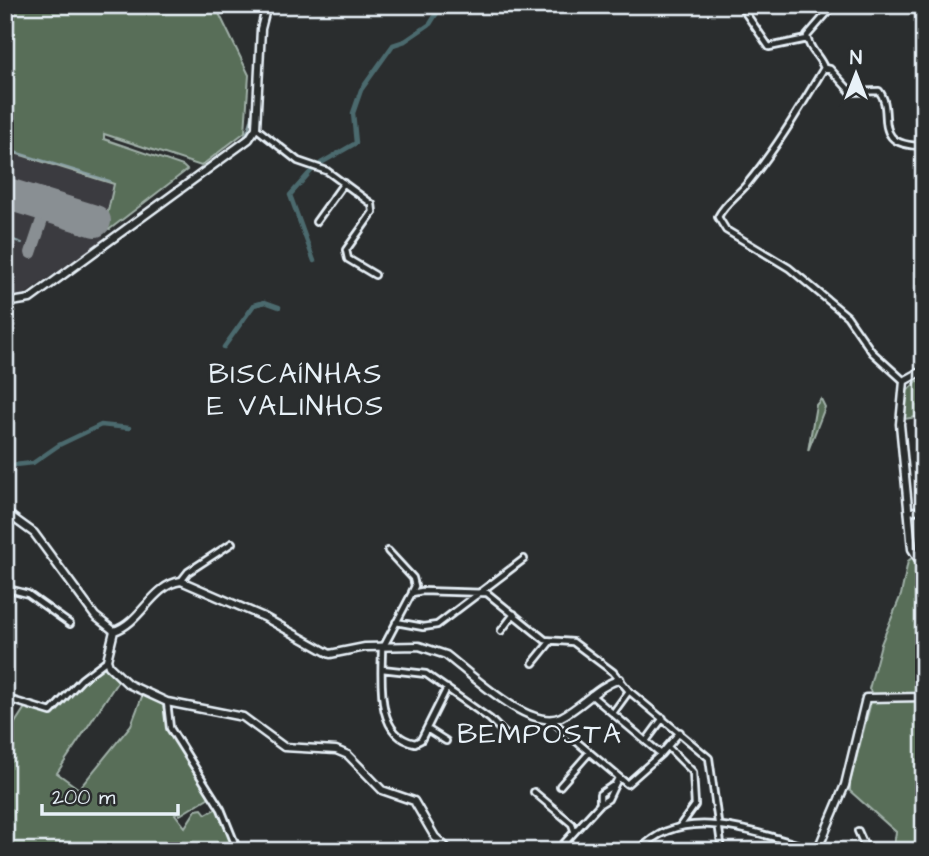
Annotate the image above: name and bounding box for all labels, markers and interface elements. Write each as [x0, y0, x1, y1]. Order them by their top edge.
north arrow [820, 38, 890, 108]
text: N [850, 45, 862, 72]
district label: BISCAÍNHAS E VALINHOS [207, 355, 385, 426]
district label: BEMPOSTA [457, 715, 623, 754]
scale bar [42, 772, 178, 816]
text: 200 m [52, 783, 116, 812]

